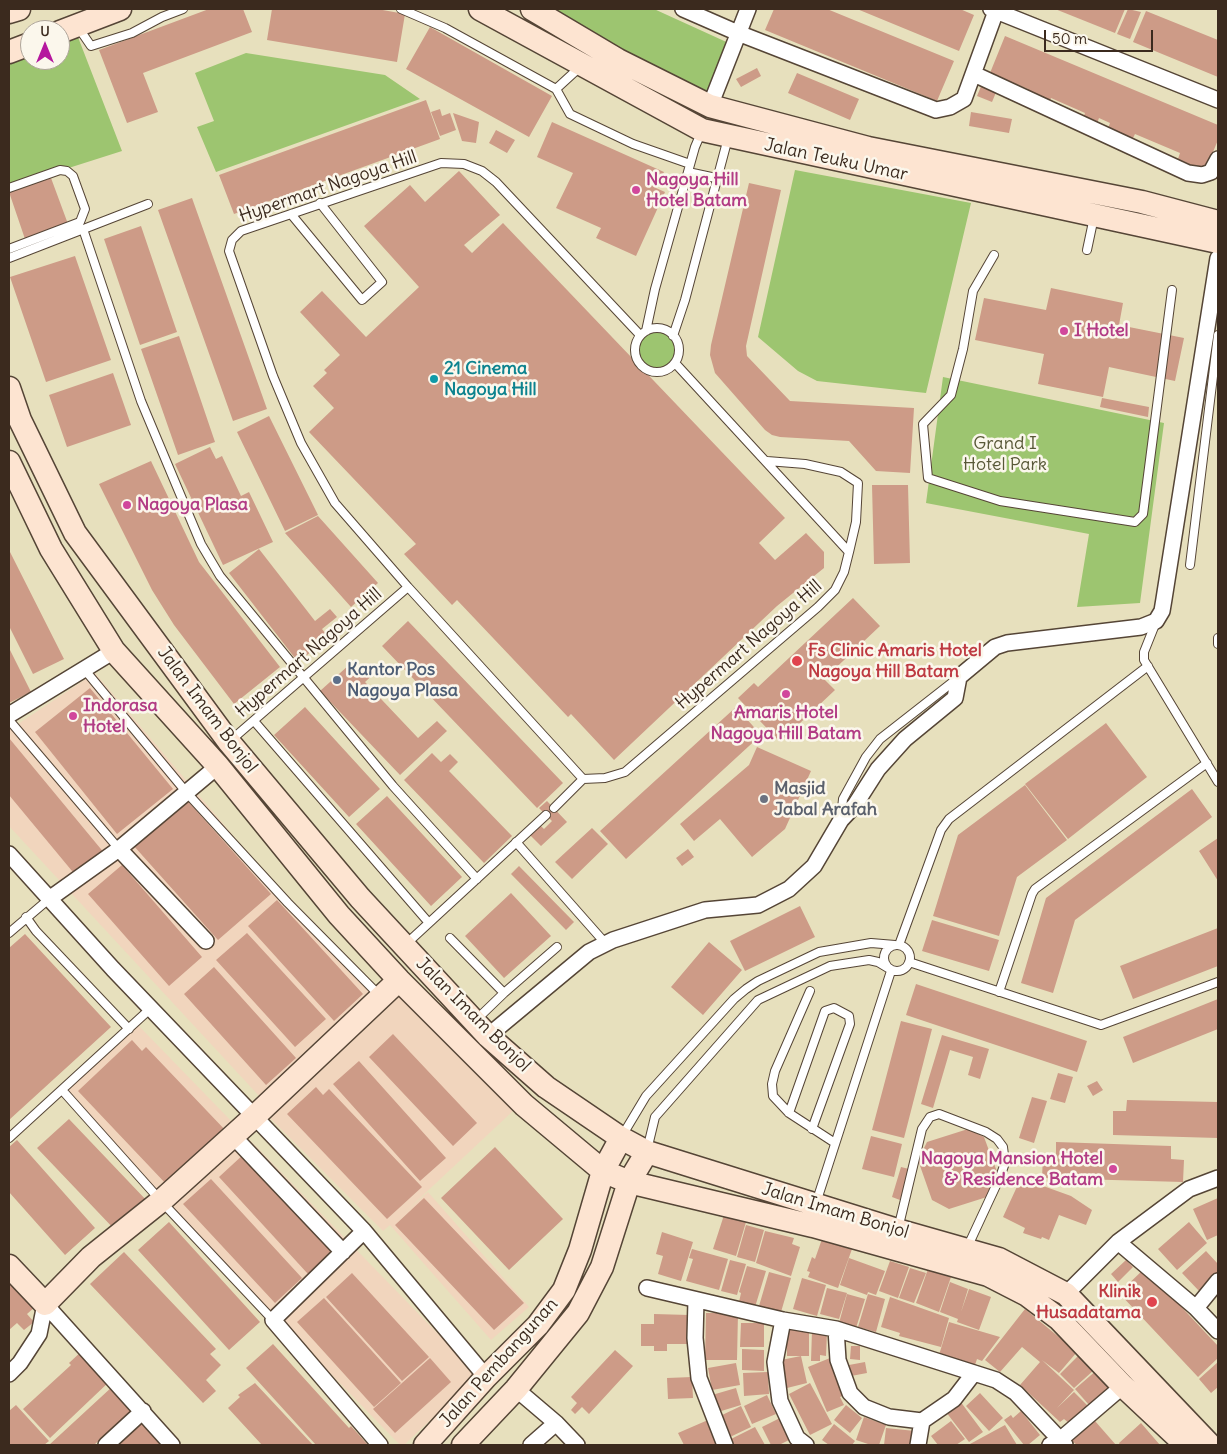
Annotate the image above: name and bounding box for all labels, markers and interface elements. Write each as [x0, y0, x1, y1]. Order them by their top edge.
north arrow [20, 20, 70, 70]
scale bar [1047, 20, 1156, 52]
text: U [40, 22, 50, 40]
text: 50 m [1052, 29, 1087, 48]
street label: Jalan Teuku Umar [762, 134, 910, 186]
street label: Hypermart Nagoya Hill [236, 146, 420, 228]
place label: Nagoya Hill Hotel Batam [646, 169, 747, 212]
marker: Nagoya Hill Hotel Batam [630, 184, 642, 196]
place label: I Hotel [1074, 320, 1129, 342]
marker: I Hotel [1058, 325, 1070, 337]
place label: 21 Cinema Nagoya Hill [444, 358, 536, 400]
marker: 21 Cinema Nagoya Hill [428, 373, 440, 385]
park label: Grand I Hotel Park [963, 433, 1047, 476]
place label: Nagoya Plasa [137, 494, 248, 516]
marker: Nagoya Plasa [121, 499, 133, 511]
street label: Hypermart Nagoya Hill [671, 576, 827, 714]
street label: Hypermart Nagoya Hill [231, 584, 387, 722]
place label: Fs Clinic Amaris Hotel Nagoya Hill Batam [808, 640, 982, 682]
street label: Jalan Imam Bonjol [152, 643, 262, 777]
marker: Fs Clinic Amaris Hotel Nagoya Hill Batam [790, 654, 804, 668]
place label: Kantor Pos Nagoya Plasa [347, 659, 458, 702]
marker: Kantor Pos Nagoya Plasa [331, 674, 343, 686]
marker: Amaris Hotel Nagoya Hill Batam [780, 688, 792, 700]
place label: Indorasa Hotel [83, 695, 158, 738]
place label: Amaris Hotel Nagoya Hill Batam [711, 702, 861, 744]
marker: Indorasa Hotel [67, 710, 79, 722]
place label: Masjid Jabal Arafah [774, 778, 877, 821]
marker: Masjid Jabal Arafah [758, 793, 770, 805]
street label: Jalan Imam Bonjol [411, 953, 535, 1077]
place label: Nagoya Mansion Hotel & Residence Batam [921, 1148, 1103, 1190]
marker: Nagoya Mansion Hotel & Residence Batam [1107, 1163, 1119, 1175]
street label: Jalan Imam Bonjol [759, 1178, 911, 1244]
place label: Klinik Husadatama [1036, 1281, 1141, 1324]
street label: Jalan Pembangunan [435, 1294, 563, 1432]
marker: Klinik Husadatama [1145, 1295, 1159, 1309]

